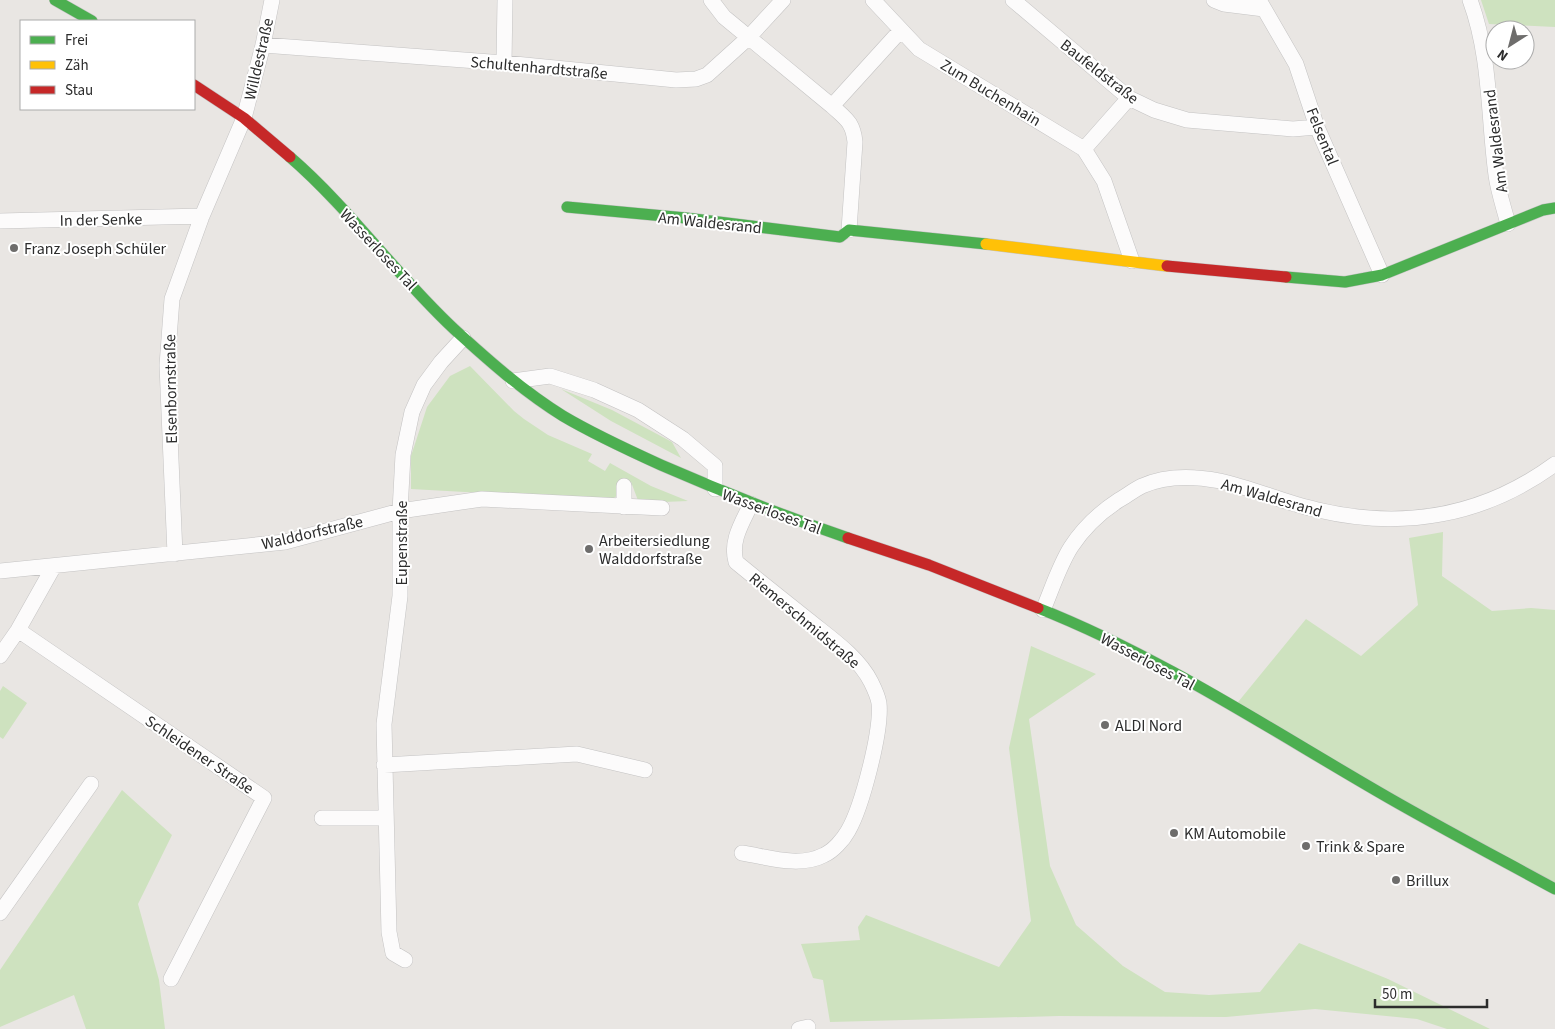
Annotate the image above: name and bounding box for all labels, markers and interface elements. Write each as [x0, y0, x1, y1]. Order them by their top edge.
street label: Willdestraße [239, 16, 279, 102]
legend [20, 20, 195, 110]
north arrow [1485, 20, 1535, 70]
text: Frei [65, 30, 88, 51]
street label: Baufeldstraße [1056, 34, 1143, 109]
text: N [1493, 44, 1513, 66]
street label: Schultenhardtstraße [469, 51, 609, 85]
street label: Zum Buchenhain [936, 54, 1045, 132]
text: Zäh [65, 55, 89, 76]
text: Stau [65, 80, 93, 101]
street label: Am Waldesrand [1479, 88, 1513, 194]
street label: Felsental [1301, 104, 1344, 168]
street label: Wasserloses Tal [335, 204, 422, 295]
street label: Am Waldesrand [657, 207, 763, 239]
street label: In der Senke [60, 208, 143, 232]
place label: Franz Joseph Schüler [24, 238, 167, 260]
marker: Franz Joseph Schüler [8, 242, 20, 254]
street label: Elsenbornstraße [159, 334, 183, 444]
street label: Am Waldesrand [1219, 473, 1325, 523]
street label: Wasserloses Tal [719, 484, 824, 540]
street label: Eupenstraße [391, 500, 413, 585]
street label: Walddorfstraße [259, 511, 365, 555]
place label: Arbeitersiedlung Walddorfstraße [599, 530, 710, 570]
marker: Arbeitersiedlung Walddorfstraße [583, 543, 595, 555]
street label: Riemerschmidstraße [744, 568, 865, 674]
street label: Wasserloses Tal [1096, 628, 1199, 696]
street label: Schleidener Straße [141, 710, 258, 799]
place label: ALDI Nord [1115, 715, 1182, 737]
marker: ALDI Nord [1099, 719, 1111, 731]
place label: KM Automobile [1184, 823, 1286, 845]
marker: KM Automobile [1168, 827, 1180, 839]
place label: Trink & Spare [1316, 836, 1405, 858]
marker: Trink & Spare [1300, 840, 1312, 852]
place label: Brillux [1406, 870, 1449, 892]
marker: Brillux [1390, 874, 1402, 886]
scale bar [1375, 976, 1488, 1008]
text: 50 m [1382, 984, 1412, 1005]

